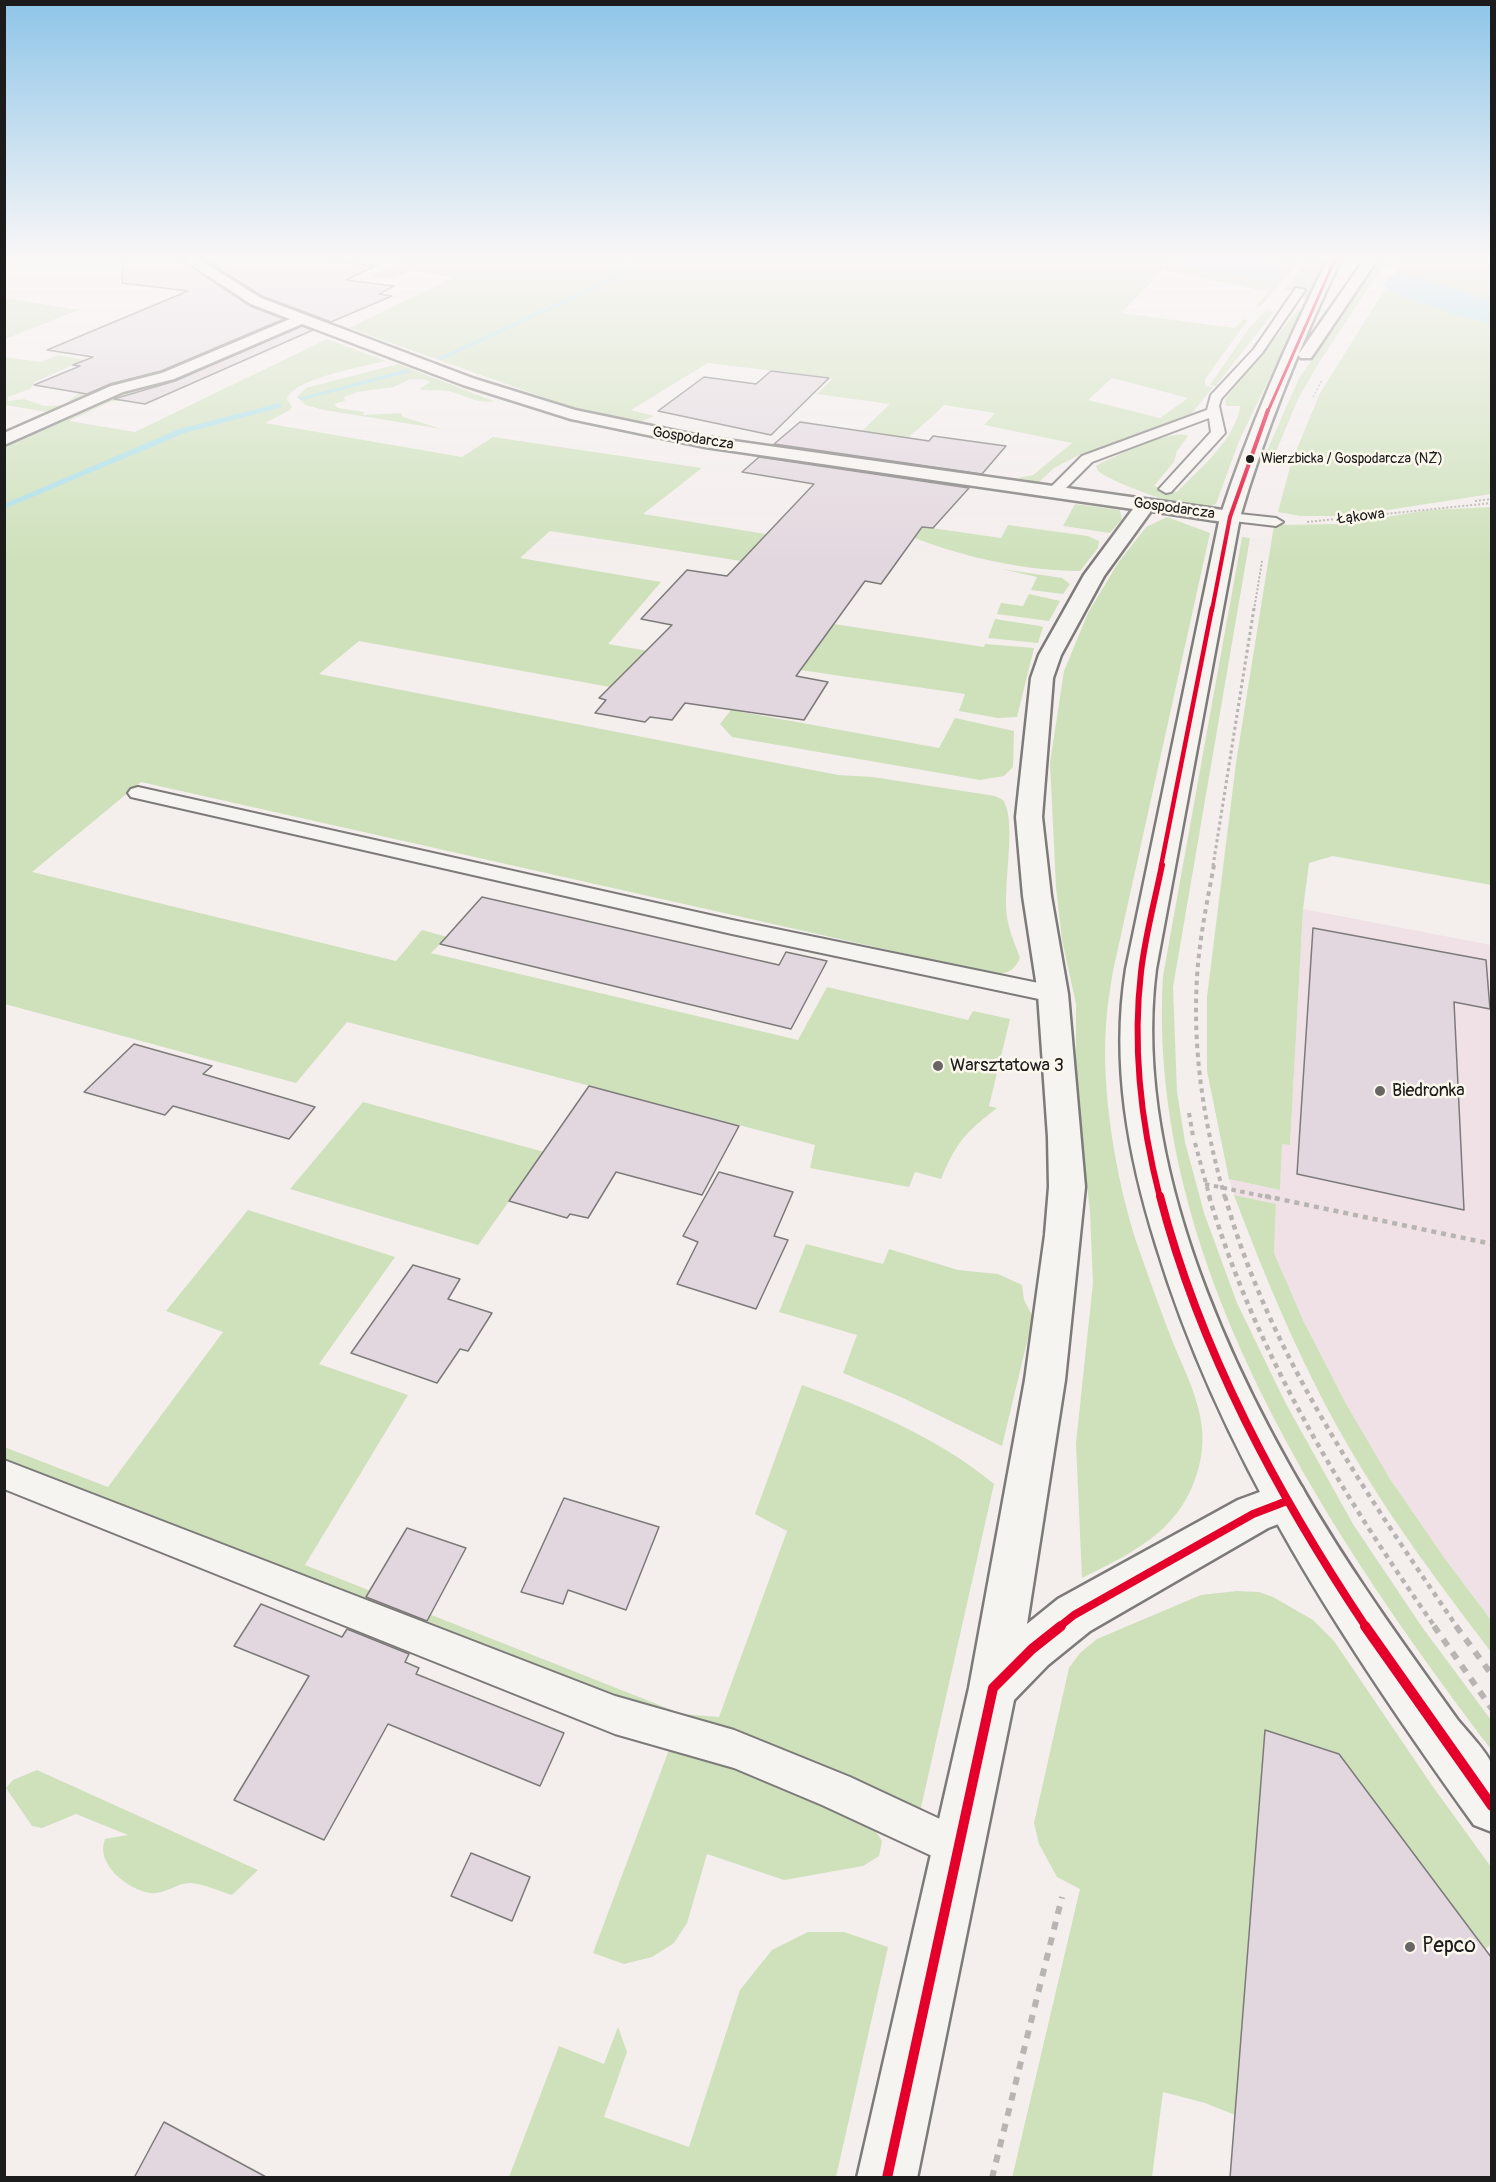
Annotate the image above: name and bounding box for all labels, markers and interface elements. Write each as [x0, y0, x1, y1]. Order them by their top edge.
street label: Gospodarcza [651, 424, 735, 454]
place label: Wierzbicka / Gospodarcza (NŻ) [1261, 451, 1443, 467]
marker: Wierzbicka / Gospodarcza (NŻ) [1244, 453, 1256, 465]
street label: Gospodarcza [1132, 494, 1216, 524]
street label: Łąkowa [1336, 505, 1386, 529]
place label: Warsztatowa 3 [950, 1055, 1064, 1077]
marker: Warsztatowa 3 [931, 1059, 945, 1073]
place label: Biedronka [1392, 1080, 1465, 1102]
marker: Biedronka [1373, 1084, 1387, 1098]
place label: Pepco [1422, 1934, 1476, 1960]
marker: Pepco [1403, 1940, 1417, 1954]

